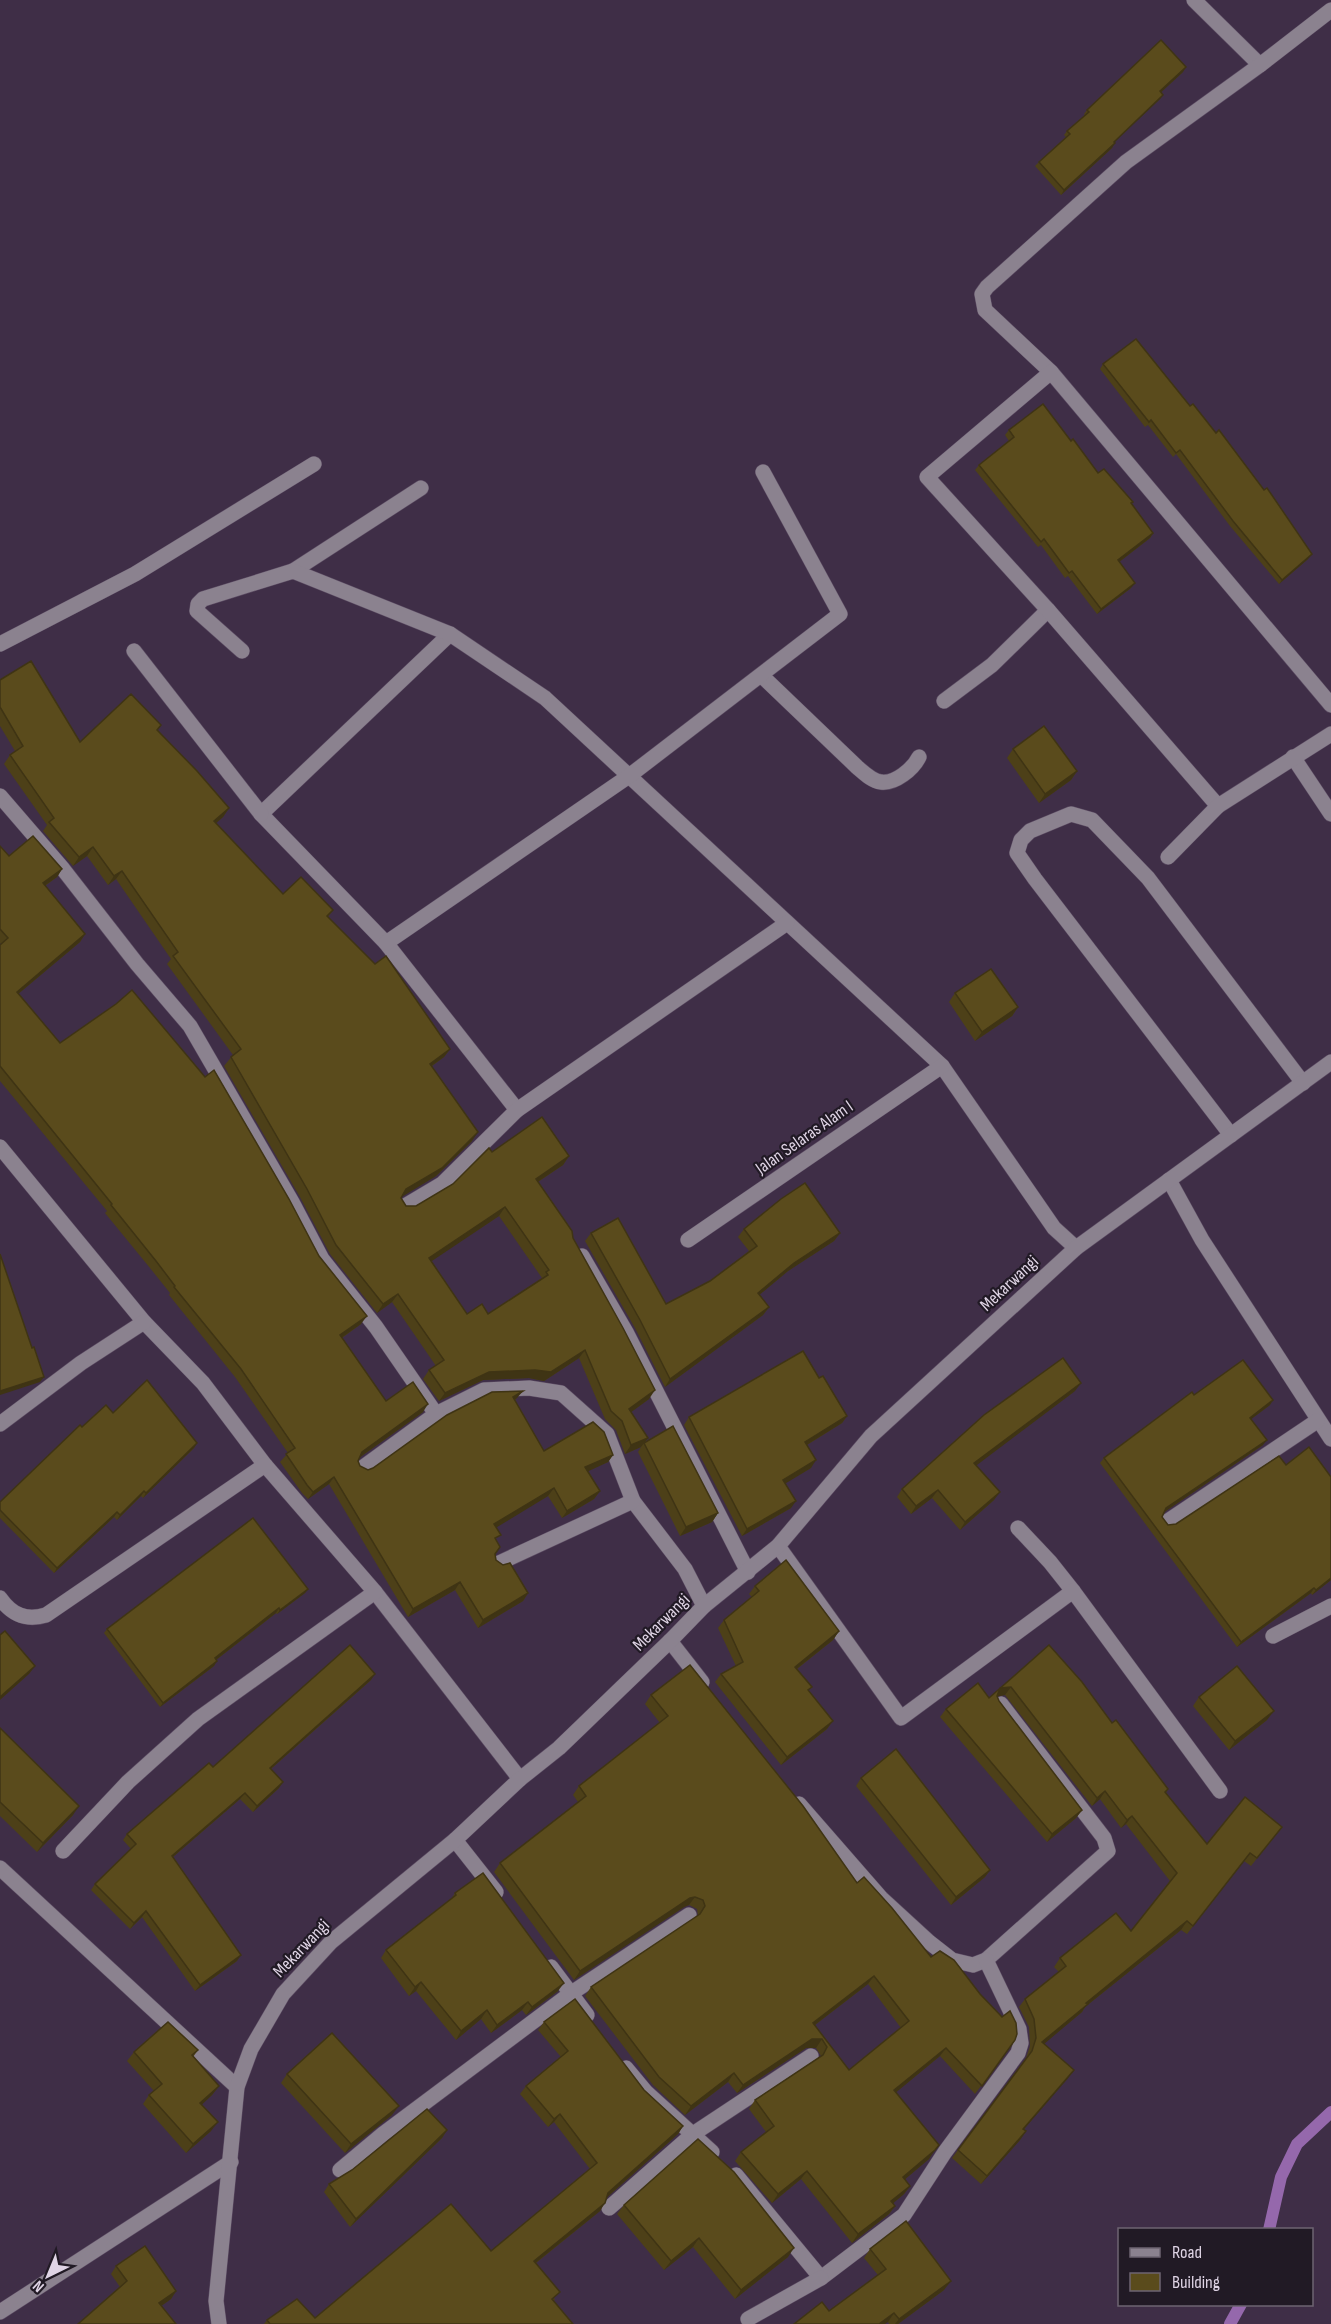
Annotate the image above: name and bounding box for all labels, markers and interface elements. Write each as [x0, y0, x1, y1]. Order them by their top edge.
street label: Jalan Selaras Alam I [751, 1096, 857, 1179]
street label: Mekarwangi [976, 1251, 1043, 1316]
street label: Mekarwangi [628, 1589, 694, 1655]
street label: Mekarwangi [269, 1915, 334, 1982]
legend [1118, 2228, 1313, 2306]
text: Road [1172, 2242, 1202, 2263]
north arrow [18, 2246, 78, 2306]
text: Building [1172, 2272, 1220, 2293]
text: N [29, 2276, 48, 2296]

